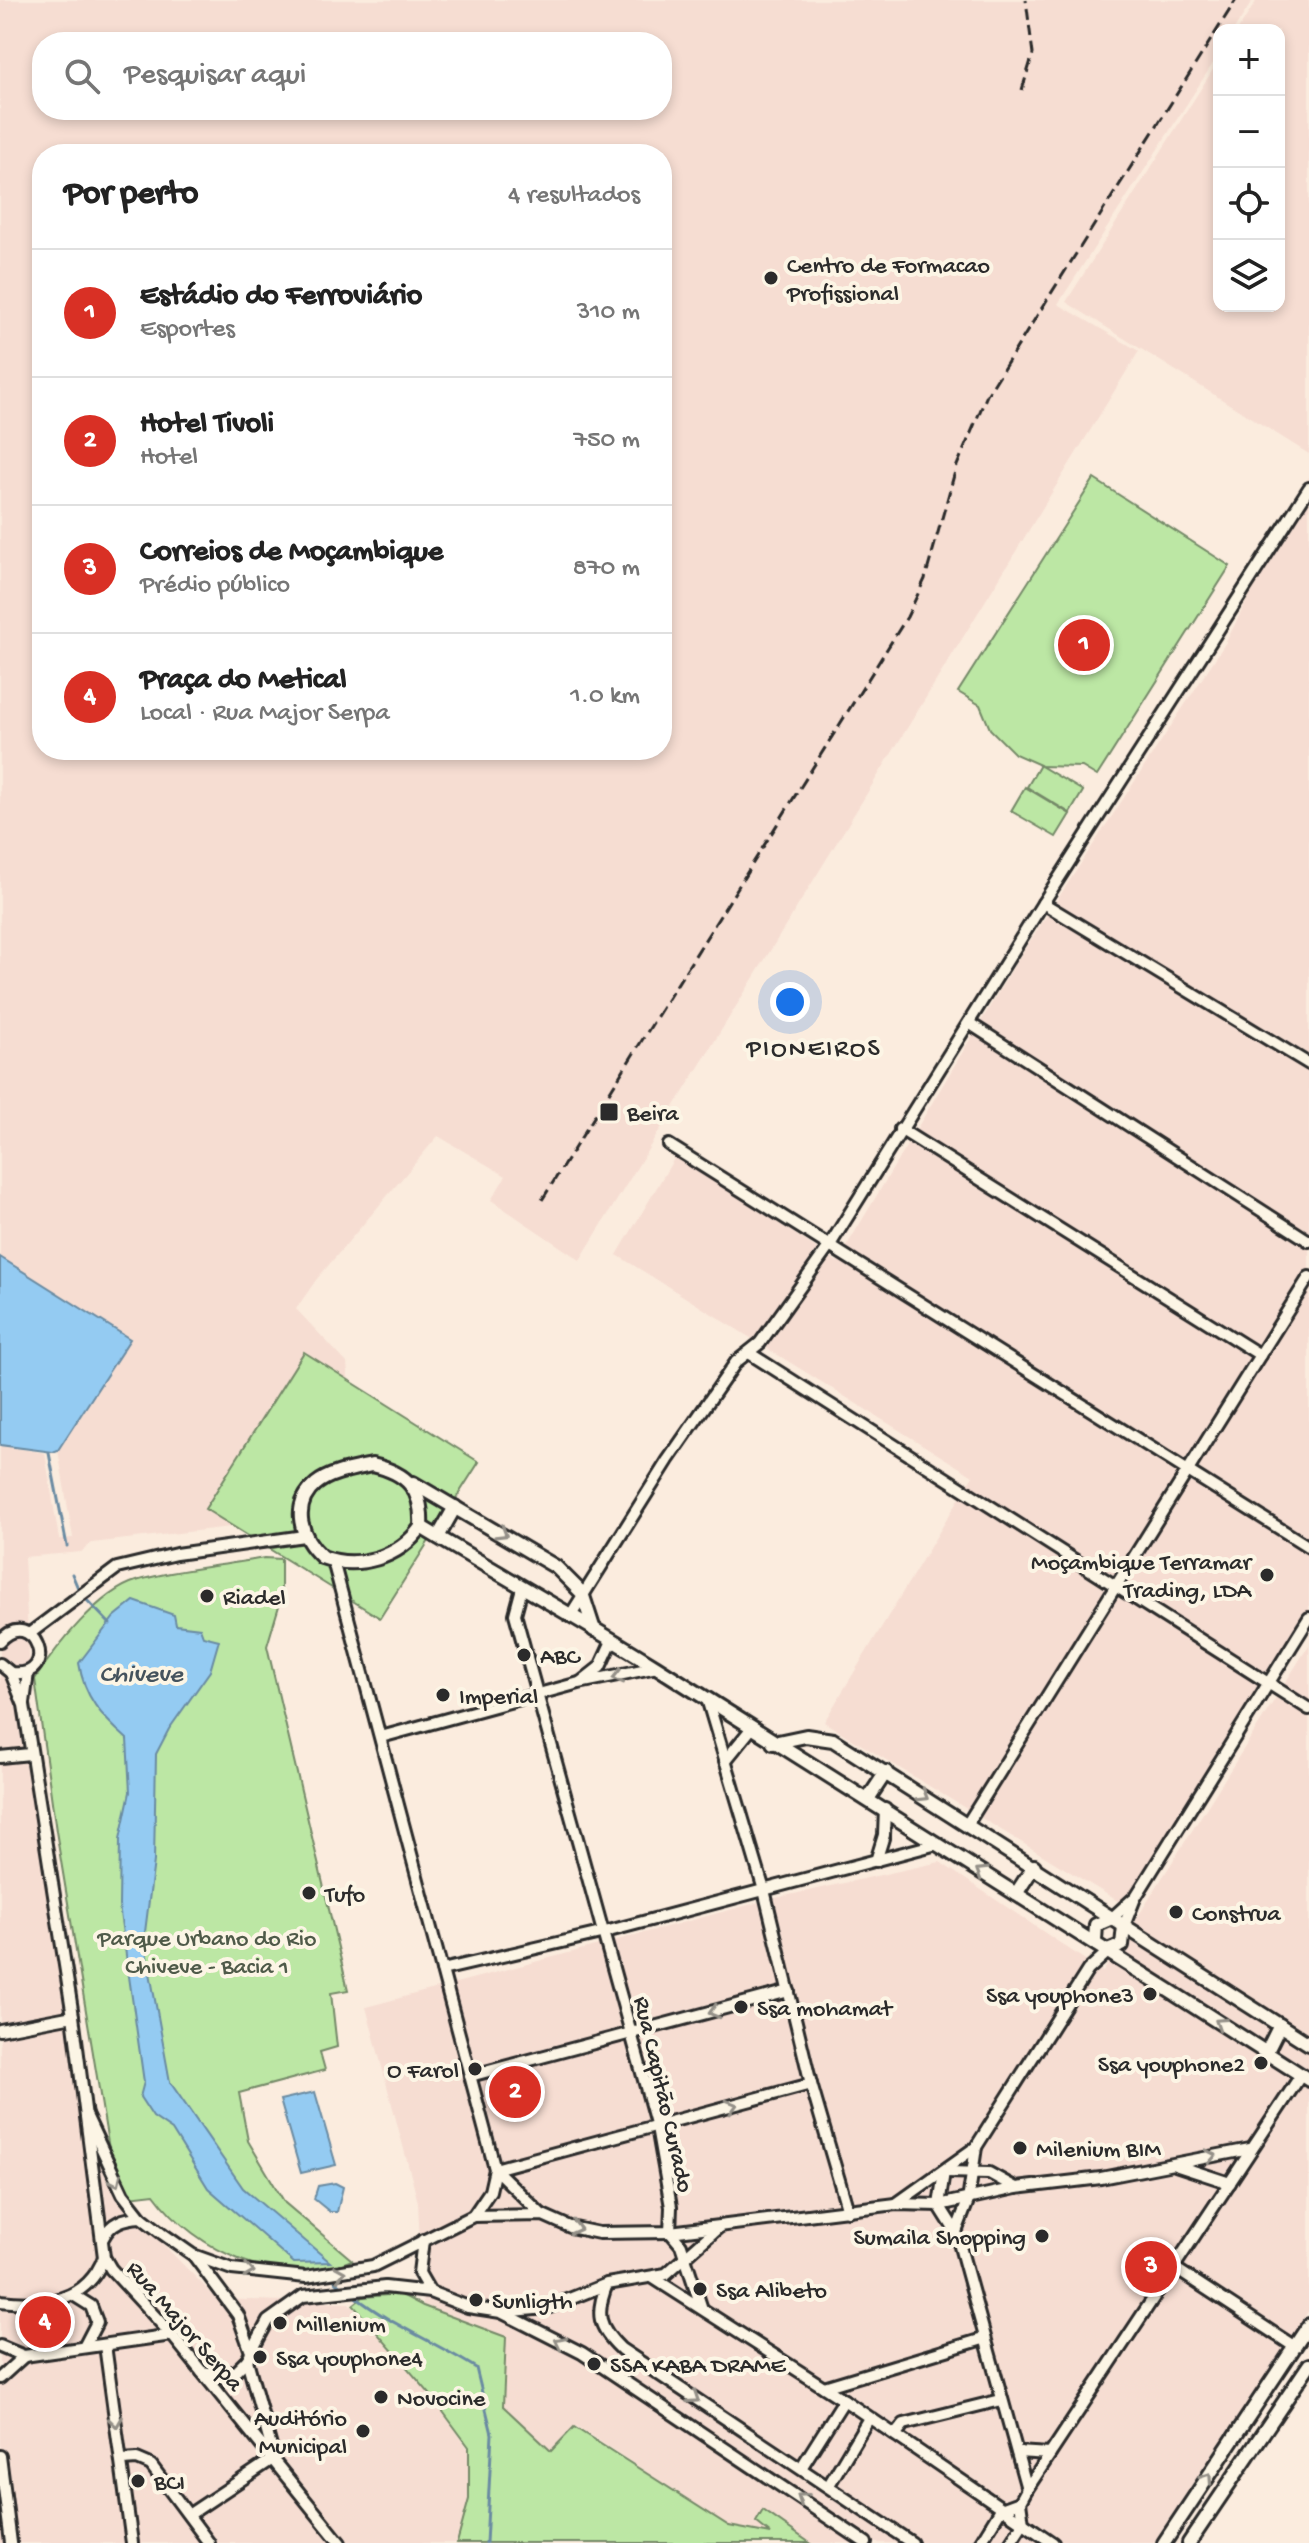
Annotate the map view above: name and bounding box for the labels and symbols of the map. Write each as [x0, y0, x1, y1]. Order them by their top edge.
place label: Centro de Formacao Profissional [786, 253, 990, 310]
marker: Centro de Formacao Profissional [762, 269, 780, 287]
pin: 1 [1058, 615, 1110, 675]
your location [770, 982, 810, 1022]
district label: PIONEIROS [746, 1035, 882, 1066]
marker: Beira [598, 1101, 620, 1123]
place label: Beira [626, 1101, 679, 1130]
one-way arrow [493, 1524, 508, 1539]
place label: Moçambique Terramar Trading, LDA [1031, 1550, 1254, 1607]
marker: Moçambique Terramar Trading, LDA [1258, 1566, 1276, 1584]
place label: Riadel [223, 1585, 286, 1614]
marker: Riadel [198, 1587, 216, 1605]
place label: ABC [540, 1644, 581, 1673]
marker: ABC [515, 1646, 533, 1664]
water label: Chiveve [99, 1661, 184, 1692]
one-way arrow [612, 1667, 626, 1684]
place label: Imperial [459, 1684, 538, 1713]
marker: Imperial [434, 1686, 452, 1704]
one-way arrow [914, 1786, 929, 1801]
one-way arrow [975, 1866, 989, 1881]
place label: Tufo [323, 1882, 365, 1911]
marker: Tufo [300, 1884, 318, 1902]
place label: Construa [1192, 1901, 1281, 1930]
marker: Construa [1167, 1903, 1185, 1921]
park label: Parque Urbano do Rio Chiveve - Bacia 1 [96, 1926, 317, 1983]
place label: Ssa youphone3 [986, 1983, 1134, 2012]
marker: Ssa youphone3 [1141, 1985, 1159, 2003]
street label: Rua Capitão Curado [625, 1994, 698, 2196]
place label: Ssa mohamat [757, 1996, 894, 2025]
marker: Ssa mohamat [732, 1998, 750, 2016]
one-way arrow [707, 2003, 721, 2019]
one-way arrow [1214, 2017, 1229, 2032]
place label: Ssa youphone2 [1098, 2052, 1245, 2081]
marker: Ssa youphone2 [1252, 2054, 1270, 2072]
place label: O Farol [387, 2058, 459, 2087]
marker: O Farol [466, 2060, 484, 2078]
pin: 2 [489, 2062, 541, 2122]
one-way arrow [725, 2099, 739, 2115]
place label: Milenium BIM [1036, 2137, 1161, 2166]
marker: Milenium BIM [1011, 2139, 1029, 2157]
one-way arrow [1204, 2149, 1218, 2166]
one-way arrow [106, 2172, 122, 2187]
one-way arrow [569, 2218, 583, 2235]
place label: Sumaila Shopping [853, 2225, 1026, 2254]
marker: Sumaila Shopping [1033, 2227, 1051, 2245]
pin: 3 [1125, 2237, 1177, 2297]
street label: Rua Major Serpa [119, 2256, 248, 2399]
one-way arrow [242, 2262, 255, 2279]
one-way arrow [333, 2265, 347, 2282]
place label: Ssa Alibeto [716, 2278, 827, 2307]
marker: Ssa Alibeto [691, 2280, 709, 2298]
place label: Sunligth [492, 2289, 573, 2318]
marker: Sunligth [467, 2291, 485, 2309]
pin: 4 [19, 2292, 71, 2352]
place label: Millenium [296, 2312, 386, 2341]
marker: Millenium [271, 2314, 289, 2332]
one-way arrow [554, 2336, 569, 2352]
place label: Ssa youphone4 [276, 2346, 423, 2375]
marker: Ssa youphone4 [251, 2348, 269, 2366]
place label: SSA KABA DRAME [610, 2353, 787, 2382]
marker: SSA KABA DRAME [585, 2355, 603, 2373]
place label: Novocine [397, 2386, 486, 2415]
marker: Novocine [372, 2388, 390, 2406]
one-way arrow [685, 2388, 699, 2403]
place label: Auditório Municipal [254, 2406, 347, 2463]
one-way arrow [107, 2415, 124, 2429]
marker: Auditório Municipal [354, 2422, 372, 2440]
place label: BCI [153, 2470, 185, 2499]
marker: BCI [129, 2472, 147, 2490]
one-way arrow [1197, 2472, 1212, 2487]
one-way arrow [796, 2493, 810, 2508]

